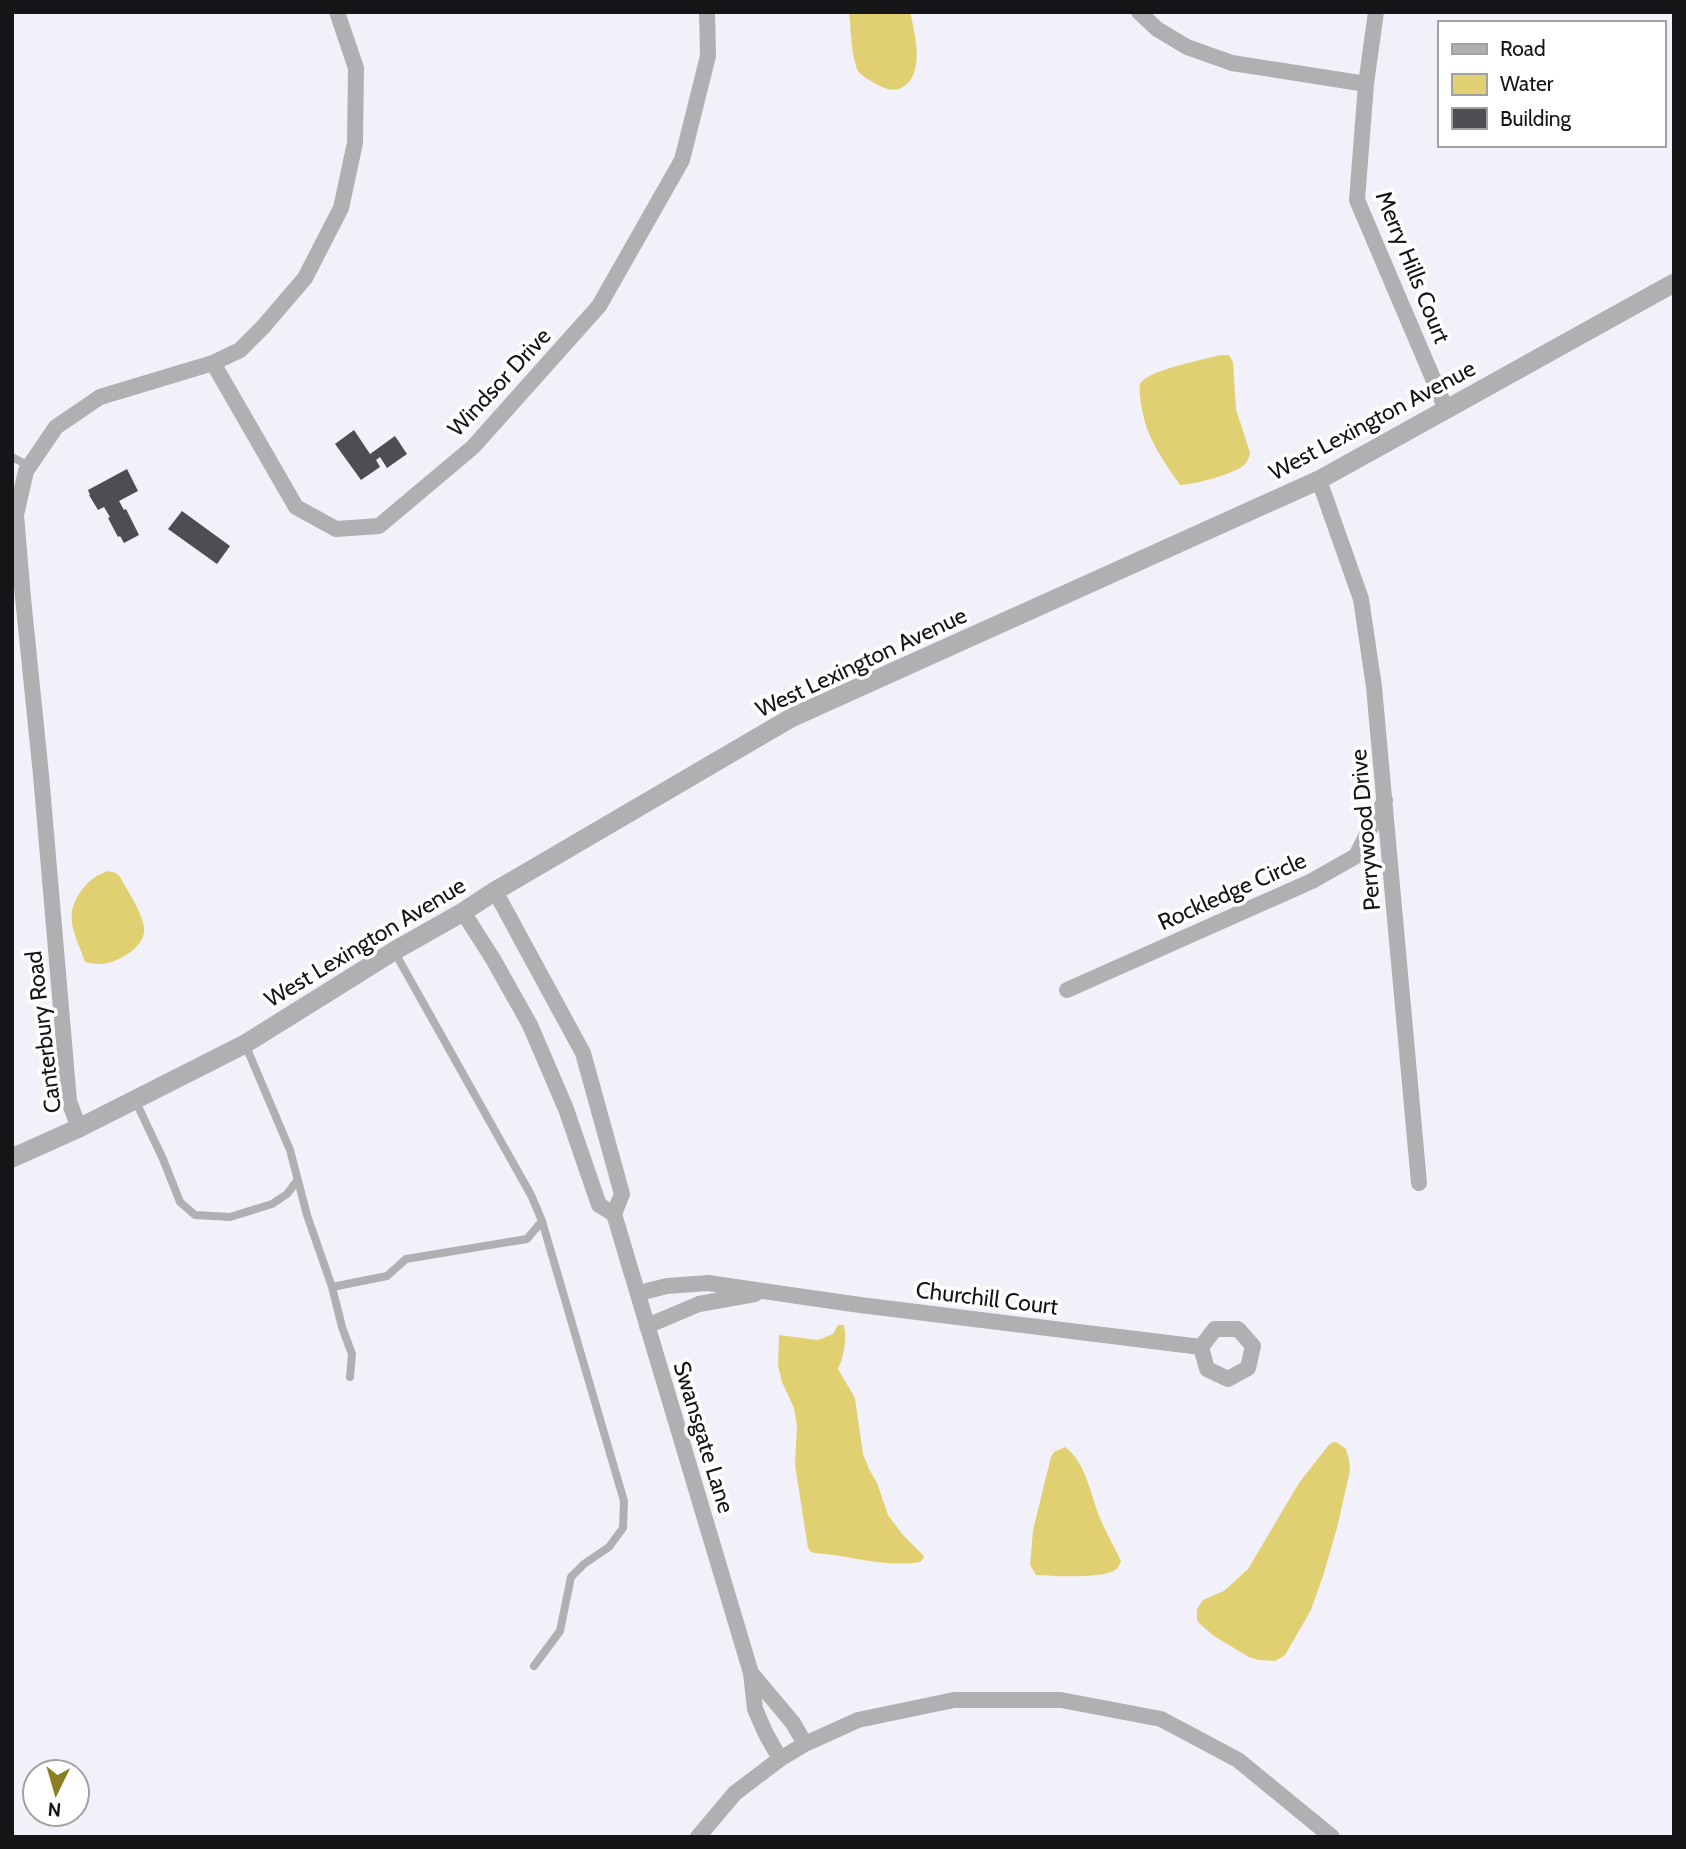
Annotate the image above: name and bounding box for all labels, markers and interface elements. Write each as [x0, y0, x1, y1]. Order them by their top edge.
legend [1438, 21, 1665, 147]
text: Road [1500, 36, 1546, 61]
text: Water [1500, 71, 1554, 96]
text: Building [1500, 106, 1572, 131]
street label: Merry Hills Court [1370, 187, 1456, 347]
street label: Windsor Drive [442, 322, 557, 442]
street label: West Lexington Avenue [1264, 354, 1480, 486]
street label: West Lexington Avenue [751, 601, 971, 723]
street label: Perrywood Drive [1344, 748, 1386, 912]
street label: Rockledge Circle [1154, 846, 1311, 936]
street label: West Lexington Avenue [259, 871, 471, 1013]
street label: Canterbury Road [19, 949, 67, 1115]
street label: Churchill Court [914, 1275, 1060, 1321]
street label: Swansgate Lane [668, 1358, 740, 1516]
north arrow [21, 1758, 91, 1828]
text: N [47, 1797, 62, 1821]

